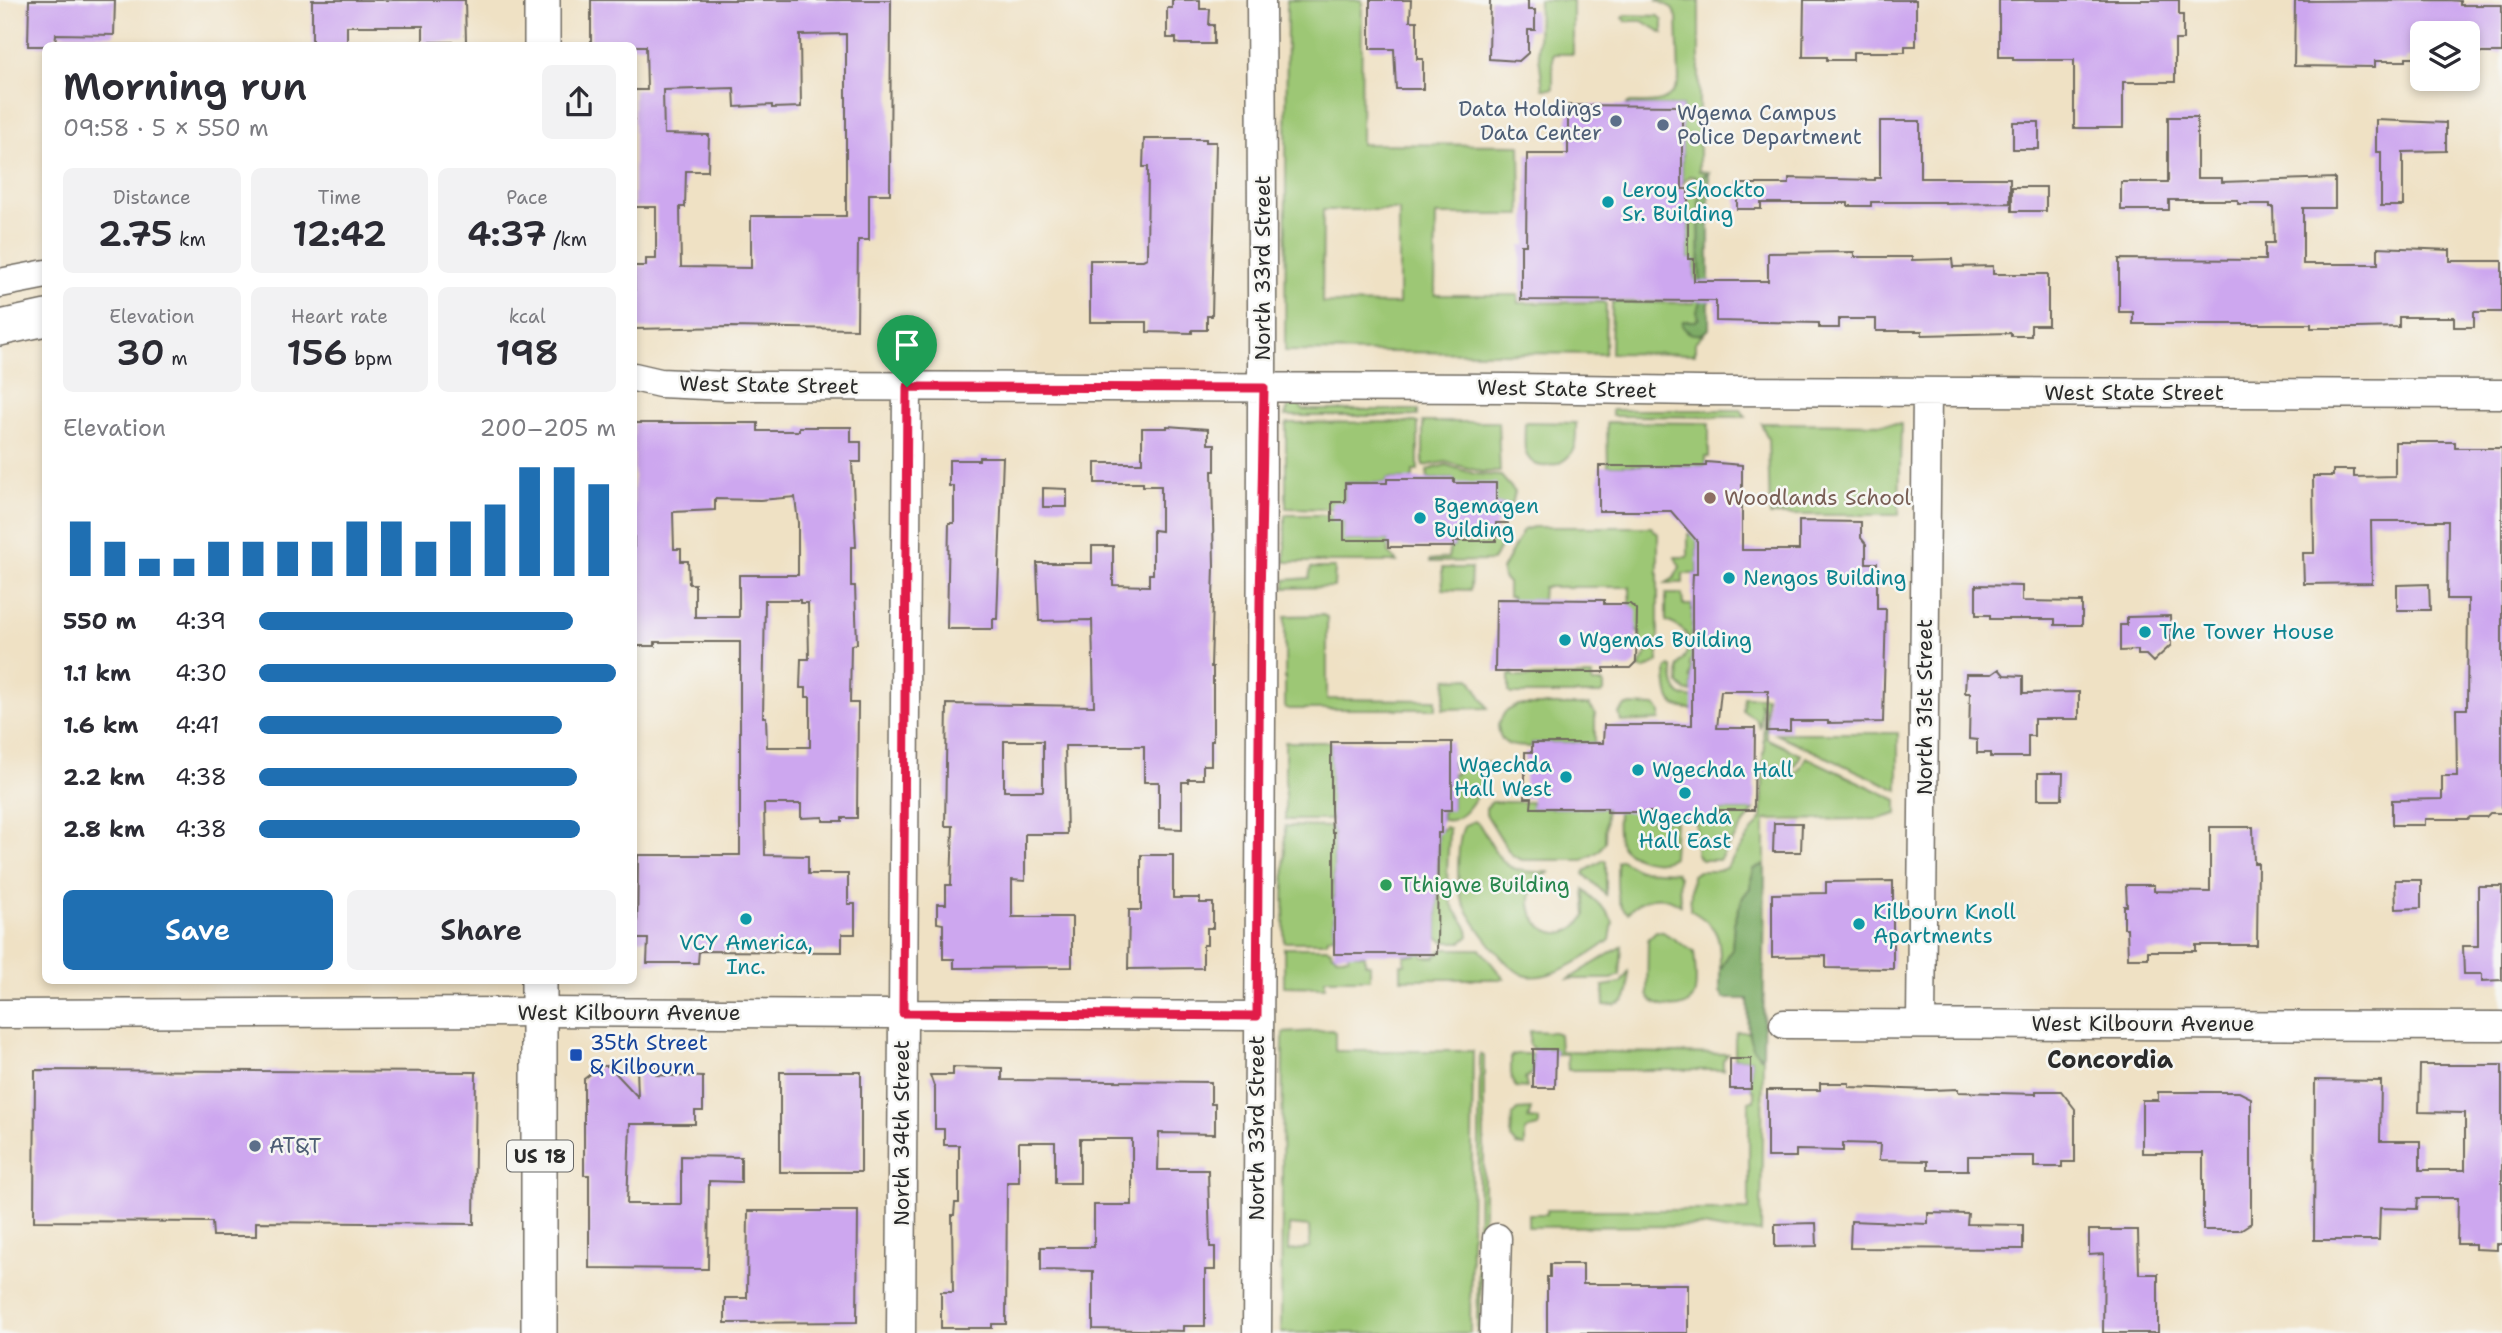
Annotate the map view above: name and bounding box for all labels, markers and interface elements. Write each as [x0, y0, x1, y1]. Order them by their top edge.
map controls [2410, 21, 2480, 91]
button: layers [2410, 21, 2480, 91]
text: Morning run [63, 61, 307, 112]
button: share [542, 65, 616, 139]
place label: Data Holdings Data Center [1458, 95, 1602, 147]
place label: Wgema Campus Police Department [1677, 99, 1862, 151]
text: 09:58 · 5 × 550 m [63, 113, 269, 143]
marker: Data Holdings Data Center [1608, 113, 1624, 129]
marker: Wgema Campus Police Department [1655, 117, 1671, 133]
street label: North 33rd Street [1249, 175, 1277, 361]
place label: Leroy Shockto Sr. Building [1622, 176, 1765, 228]
text: Distance [113, 185, 191, 210]
text: Time [318, 185, 361, 210]
text: Pace [506, 185, 548, 210]
marker: Leroy Shockto Sr. Building [1600, 194, 1616, 210]
text: 2.75 [98, 210, 173, 257]
text: 12:42 [292, 210, 387, 257]
text: 4:37 [467, 210, 547, 257]
text: km [173, 227, 206, 252]
text: /km [547, 227, 587, 252]
text: Elevation [109, 304, 194, 329]
text: Heart rate [291, 304, 388, 329]
text: kcal [509, 304, 546, 329]
pin [877, 315, 937, 387]
icon: arrive [888, 326, 926, 364]
text: 30 [116, 329, 165, 376]
text: 156 [287, 329, 348, 376]
text: 198 [495, 329, 559, 376]
text: m [165, 346, 188, 371]
text: bpm [348, 346, 392, 371]
street label: West State Street [679, 369, 859, 401]
street label: West State Street [1477, 373, 1657, 405]
street label: West State Street [2044, 379, 2224, 407]
text: Elevation [63, 413, 166, 443]
text: 200–205 m [480, 413, 616, 443]
place label: Woodlands School [1724, 484, 1912, 512]
marker: Woodlands School [1702, 490, 1718, 506]
place label: Bgemagen Building [1434, 492, 1539, 544]
marker: Bgemagen Building [1412, 510, 1428, 526]
place label: Nengos Building [1743, 564, 1906, 592]
marker: Nengos Building [1721, 570, 1737, 586]
text: 550 m [63, 606, 136, 636]
text: 4:39 [175, 606, 226, 636]
place label: The Tower House [2159, 618, 2334, 646]
street label: North 31st Street [1911, 619, 1939, 795]
marker: The Tower House [2137, 624, 2153, 640]
place label: Wgemas Building [1579, 626, 1752, 654]
marker: Wgemas Building [1557, 632, 1573, 648]
text: 1.1 km [63, 658, 131, 688]
text: 4:30 [175, 658, 227, 688]
text: 1.6 km [63, 710, 138, 740]
text: 4:41 [175, 710, 220, 740]
place label: Wgechda Hall West [1454, 751, 1552, 803]
place label: Wgechda Hall [1652, 756, 1794, 784]
text: 2.2 km [63, 762, 145, 792]
text: 4:38 [175, 762, 227, 792]
marker: Wgechda Hall [1630, 762, 1646, 778]
marker: Wgechda Hall West [1558, 769, 1574, 785]
marker: Wgechda Hall East [1677, 785, 1693, 801]
place label: Wgechda Hall East [1638, 803, 1732, 855]
text: 2.8 km [63, 814, 145, 844]
text: 4:38 [175, 814, 227, 844]
place label: Tthigwe Building [1400, 871, 1570, 899]
marker: Tthigwe Building [1378, 877, 1394, 893]
button: Save [63, 890, 333, 970]
button: Share [347, 890, 616, 970]
place label: Kilbourn Knoll Apartments [1873, 898, 2017, 950]
marker: VCY America, Inc. [738, 911, 754, 927]
marker: Kilbourn Knoll Apartments [1851, 916, 1867, 932]
place label: VCY America, Inc. [679, 929, 813, 981]
street label: West Kilbourn Avenue [517, 999, 741, 1027]
street label: West Kilbourn Avenue [2031, 1010, 2255, 1038]
place label: 35th Street & Kilbourn [590, 1029, 708, 1081]
street label: North 33rd Street [1243, 1035, 1271, 1221]
street label: North 34th Street [888, 1040, 916, 1226]
district label: Concordia [2047, 1044, 2174, 1076]
marker: 35th Street & Kilbourn [568, 1047, 584, 1063]
place label: AT&T [269, 1132, 322, 1160]
marker: AT&T [247, 1138, 263, 1154]
road number: US 18 [507, 1140, 573, 1172]

